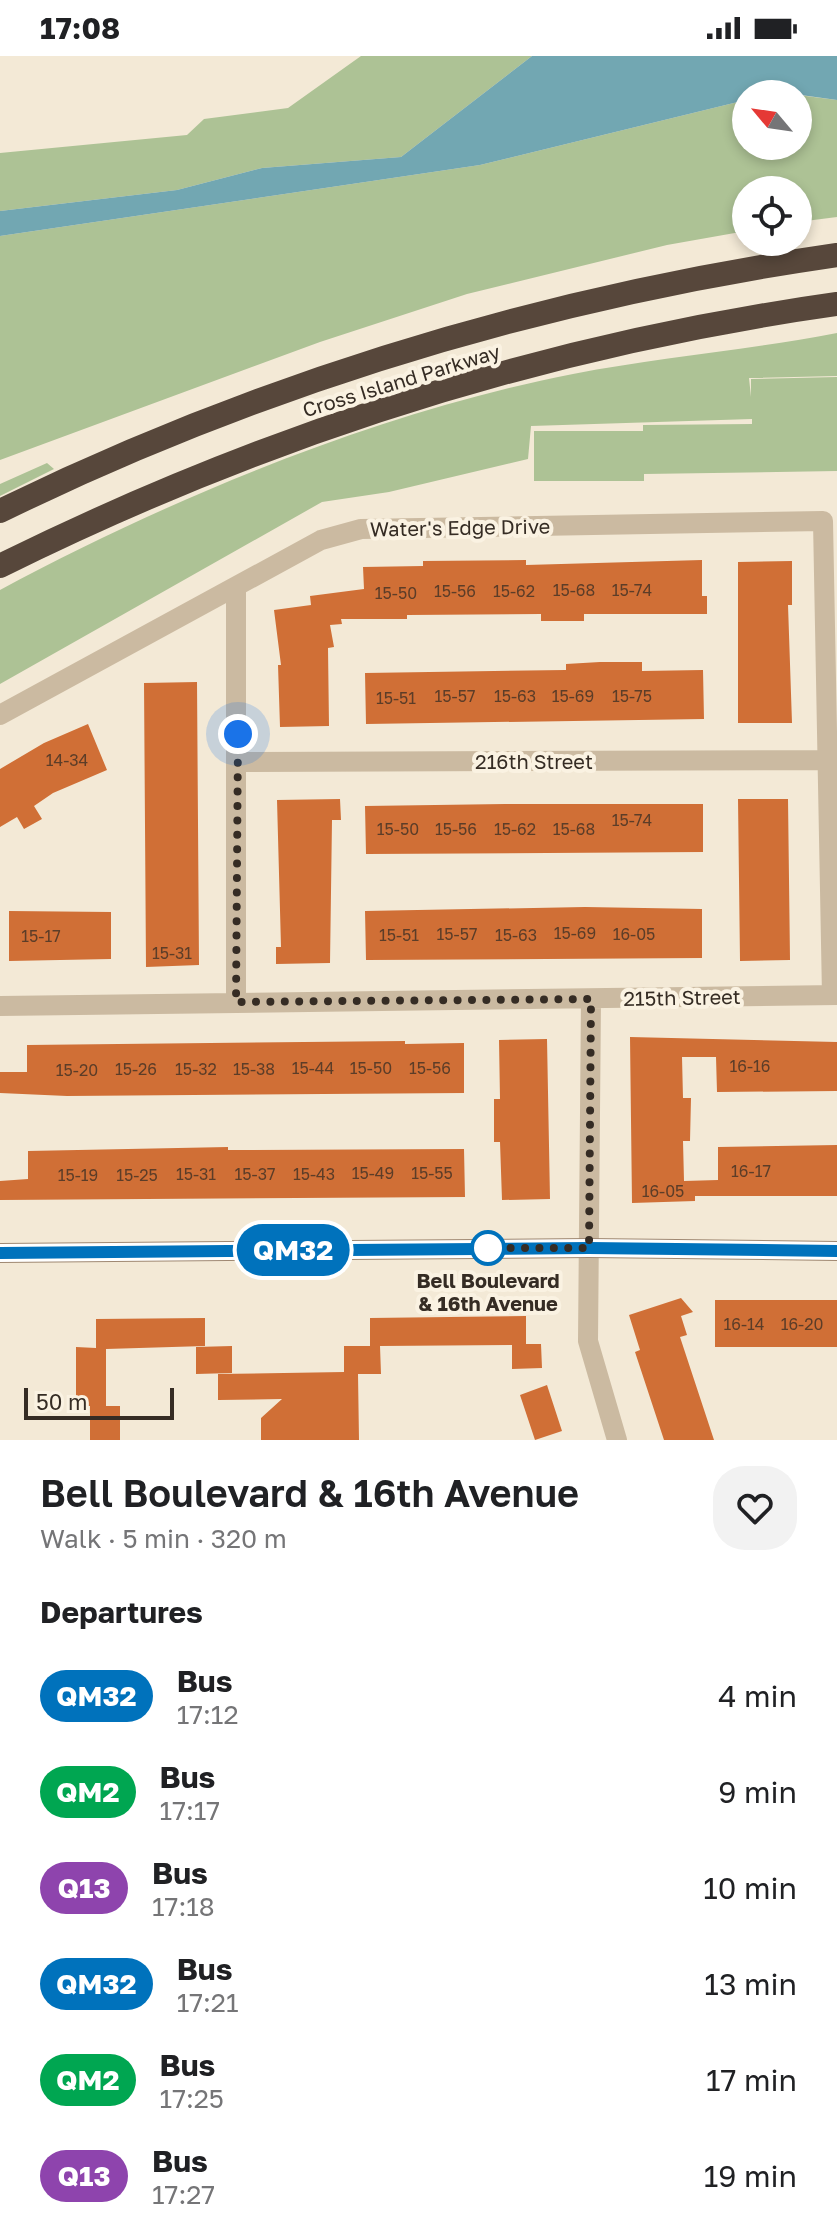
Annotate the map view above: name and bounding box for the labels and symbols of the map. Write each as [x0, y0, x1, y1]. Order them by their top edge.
north arrow [732, 80, 812, 160]
street label: Cross Island Parkway [299, 339, 503, 421]
street label: Water's Edge Drive [370, 513, 550, 541]
house number: 15-68 [553, 580, 595, 600]
house number: 15-74 [612, 580, 652, 600]
house number: 15-56 [434, 581, 476, 601]
house number: 15-62 [493, 581, 535, 601]
house number: 15-50 [375, 583, 417, 603]
house number: 15-57 [435, 686, 475, 706]
house number: 15-63 [494, 686, 536, 706]
house number: 15-69 [552, 686, 594, 706]
house number: 15-75 [612, 686, 652, 706]
house number: 15-51 [376, 688, 416, 708]
your location [218, 714, 258, 754]
street label: 216th Street [475, 749, 593, 773]
house number: 14-34 [46, 750, 88, 770]
house number: 15-74 [612, 810, 652, 830]
house number: 15-50 [377, 819, 419, 839]
house number: 15-56 [435, 819, 477, 839]
house number: 15-62 [494, 819, 536, 839]
house number: 15-68 [553, 819, 595, 839]
house number: 15-69 [554, 923, 596, 943]
house number: 15-57 [437, 924, 477, 944]
house number: 16-05 [613, 924, 655, 944]
house number: 15-51 [379, 925, 419, 945]
house number: 15-63 [495, 925, 537, 945]
house number: 15-17 [21, 926, 61, 946]
house number: 15-31 [152, 943, 192, 963]
street label: 215th Street [623, 984, 741, 1010]
house number: 16-16 [730, 1056, 770, 1076]
house number: 15-44 [292, 1058, 334, 1078]
house number: 15-50 [350, 1058, 392, 1078]
house number: 15-56 [409, 1058, 451, 1078]
house number: 15-26 [115, 1059, 157, 1079]
house number: 15-32 [175, 1059, 217, 1079]
house number: 15-38 [233, 1059, 275, 1079]
house number: 15-20 [56, 1060, 98, 1080]
house number: 16-17 [731, 1161, 771, 1181]
house number: 15-49 [352, 1163, 394, 1183]
house number: 15-55 [411, 1163, 453, 1183]
house number: 15-31 [176, 1164, 216, 1184]
house number: 15-37 [235, 1164, 275, 1184]
house number: 15-43 [293, 1164, 335, 1184]
house number: 15-19 [58, 1165, 98, 1185]
house number: 15-25 [116, 1165, 158, 1185]
house number: 16-05 [642, 1181, 684, 1201]
line badge: QM32 [237, 1224, 349, 1276]
marker: Bell Boulevard & 16th Avenue [471, 1231, 505, 1265]
place label: Bell Boulevard & 16th Avenue [416, 1268, 560, 1315]
house number: 16-14 [723, 1314, 765, 1334]
house number: 16-20 [781, 1314, 823, 1334]
scale bar [24, 1384, 174, 1420]

